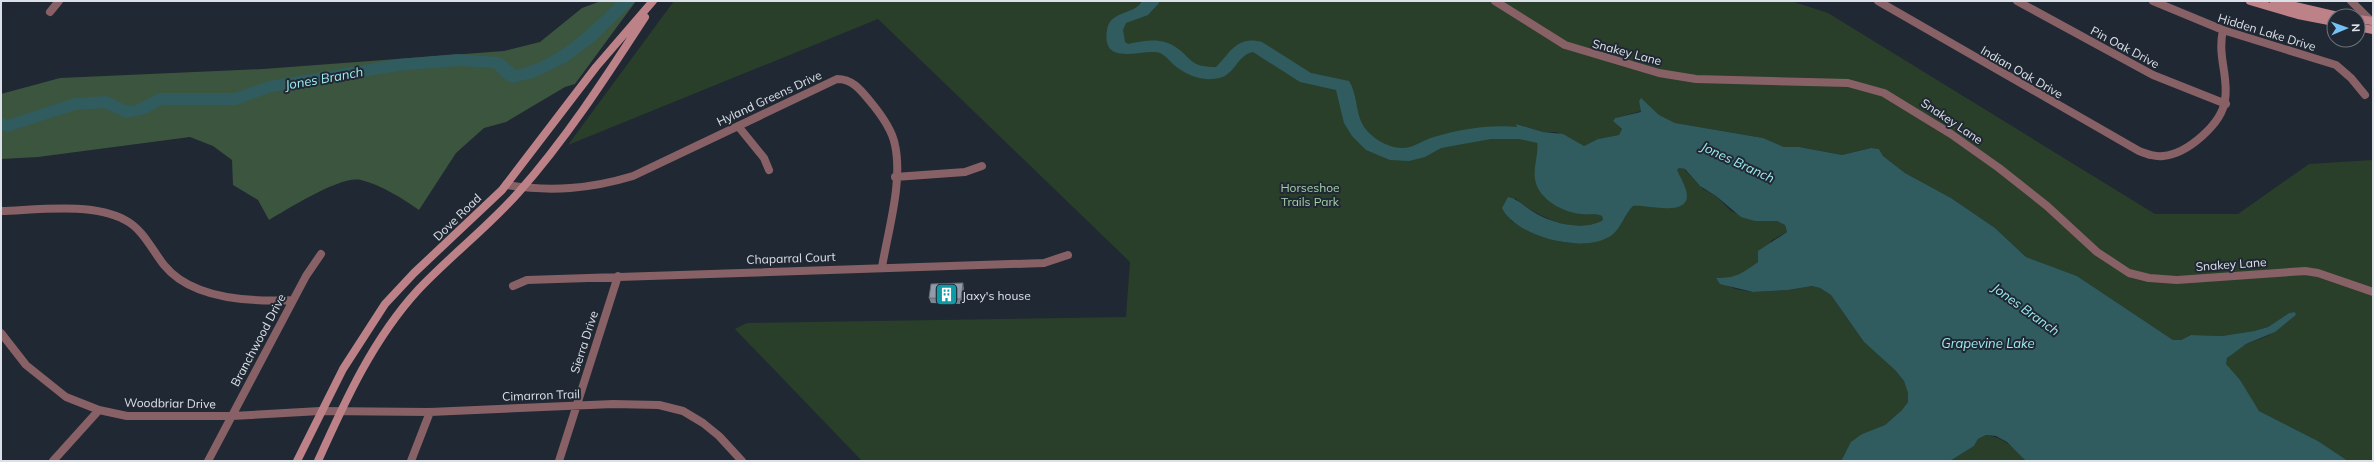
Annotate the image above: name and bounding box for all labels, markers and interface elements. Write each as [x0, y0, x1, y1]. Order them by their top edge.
north arrow [2326, 8, 2366, 48]
street label: Hidden Lake Drive [2216, 10, 2318, 54]
street label: Pin Oak Drive [2088, 23, 2162, 71]
text: N [2349, 23, 2363, 32]
street label: Snakey Lane [1591, 36, 1663, 68]
street label: Indian Oak Drive [1978, 42, 2066, 102]
water label: Jones Branch [283, 63, 364, 93]
street label: Hyland Greens Drive [714, 67, 824, 129]
street label: Snakey Lane [1918, 95, 1986, 147]
water label: Jones Branch [1698, 138, 1777, 186]
park label: Horseshoe Trails Park [1280, 180, 1340, 209]
street label: Dove Road [430, 190, 484, 244]
street label: Chaparral Court [746, 249, 836, 267]
street label: Snakey Lane [2195, 254, 2267, 274]
water label: Jones Branch [1988, 279, 2063, 339]
building icon: Jaxy's house [934, 282, 960, 308]
place label: Jaxy's house [962, 288, 1031, 303]
street label: Branchwood Drive [227, 291, 289, 389]
street label: Sierra Drive [567, 309, 601, 375]
water label: Grapevine Lake [1941, 335, 2035, 351]
street label: Cimarron Trail [502, 386, 580, 404]
street label: Woodbriar Drive [124, 395, 216, 411]

